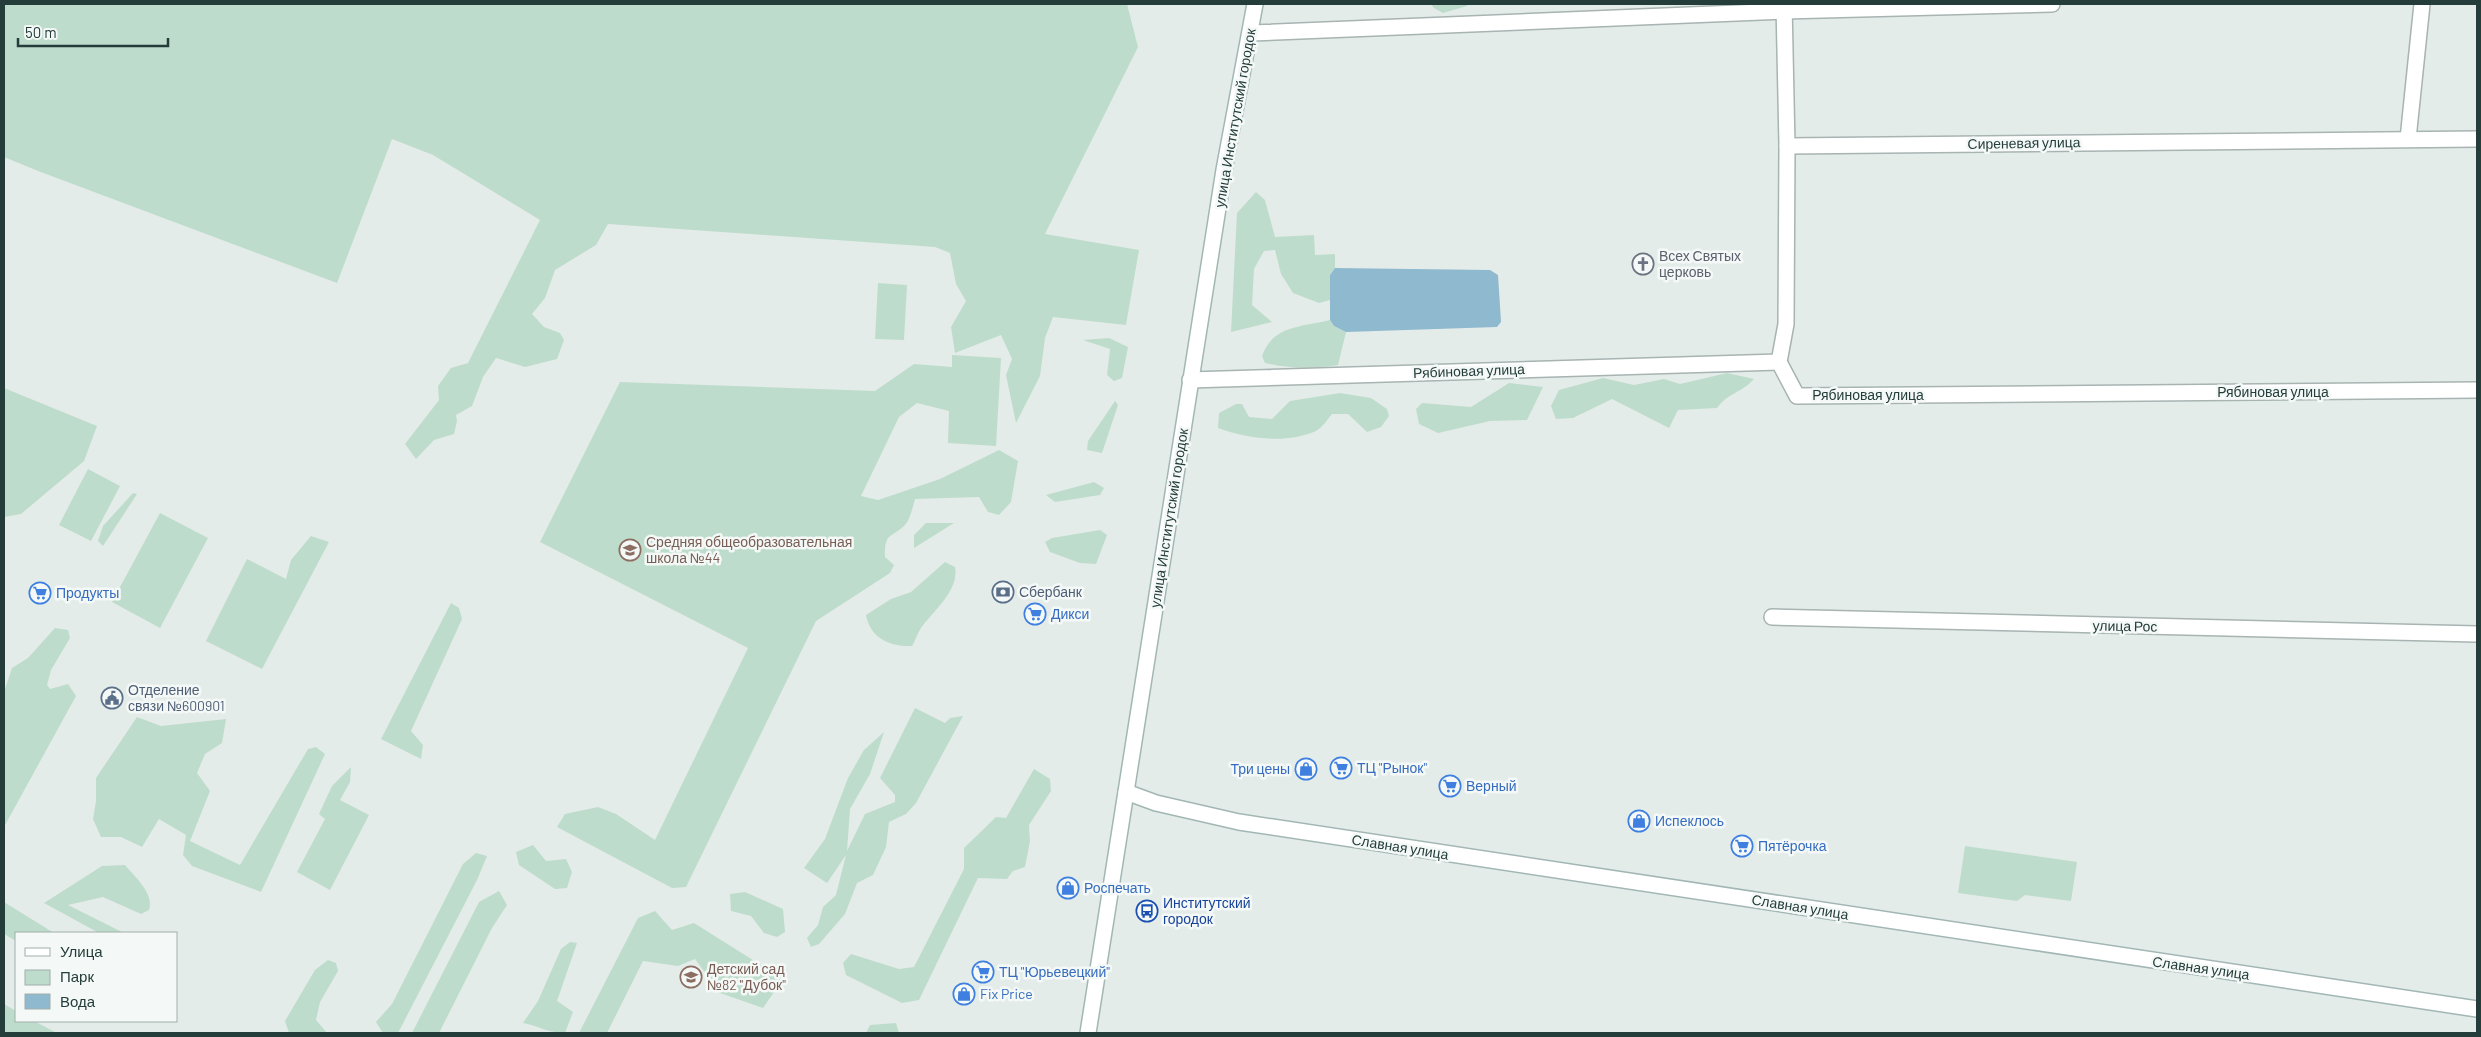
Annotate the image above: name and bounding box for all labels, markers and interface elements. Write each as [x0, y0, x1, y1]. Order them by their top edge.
scale bar [18, 15, 168, 47]
text: 50 m [25, 23, 57, 41]
street label: улица Институтский городок [1210, 26, 1259, 209]
street label: Сиреневая улица [1967, 133, 2081, 152]
place label: Всех Святых церковь [1659, 247, 1741, 280]
church icon: Всех Святых церковь [1631, 252, 1655, 276]
street label: Рябиновая улица [1413, 360, 1525, 381]
street label: Рябиновая улица [2217, 383, 2329, 400]
street label: Рябиновая улица [1812, 386, 1924, 403]
street label: улица Институтский городок [1146, 426, 1191, 609]
place label: Средняя общеобразовательная школа №44 [646, 533, 852, 566]
school or university icon: Средняя общеобразовательная школа №44 [618, 538, 642, 562]
bank icon: Сбербанк [991, 580, 1015, 604]
supermarket icon: Продукты [28, 581, 52, 605]
place label: Сбербанк [1019, 583, 1083, 600]
place label: Продукты [56, 584, 119, 601]
supermarket icon: Дикси [1023, 602, 1047, 626]
place label: Дикси [1051, 605, 1089, 622]
street label: улица Рос [2092, 616, 2158, 635]
place label: Отделение связи №600901 [128, 681, 225, 714]
public building icon: Отделение связи №600901 [100, 686, 124, 710]
supermarket icon: ТЦ "Рынок" [1329, 756, 1353, 780]
shop icon: Три цены [1294, 757, 1318, 781]
place label: ТЦ "Рынок" [1357, 759, 1427, 776]
place label: Три цены [1230, 760, 1290, 777]
supermarket icon: Верный [1438, 774, 1462, 798]
place label: Верный [1466, 777, 1517, 794]
shop icon: Испеклось [1627, 809, 1651, 833]
place label: Испеклось [1655, 812, 1724, 829]
street label: Славная улица [1350, 830, 1450, 863]
supermarket icon: Пятёрочка [1730, 834, 1754, 858]
place label: Пятёрочка [1758, 837, 1827, 854]
shop icon: Роспечать [1056, 876, 1080, 900]
place label: Роспечать [1084, 879, 1151, 896]
street label: Славная улица [1750, 890, 1850, 923]
place label: Институтский городок [1163, 894, 1251, 927]
bus stop icon: Институтский городок [1135, 899, 1159, 923]
legend [15, 932, 178, 1022]
text: Улица [60, 942, 103, 960]
street label: Славная улица [2151, 952, 2251, 983]
place label: Детский сад №82 "Дубок" [707, 960, 786, 993]
supermarket icon: ТЦ "Юрьевецкий" [971, 960, 995, 984]
place label: ТЦ "Юрьевецкий" [999, 963, 1110, 980]
school or university icon: Детский сад №82 "Дубок" [679, 965, 703, 989]
text: Парк [60, 967, 94, 985]
shop icon: Fix Price [952, 982, 976, 1006]
place label: Fix Price [980, 985, 1033, 1002]
text: Вода [60, 992, 96, 1010]

